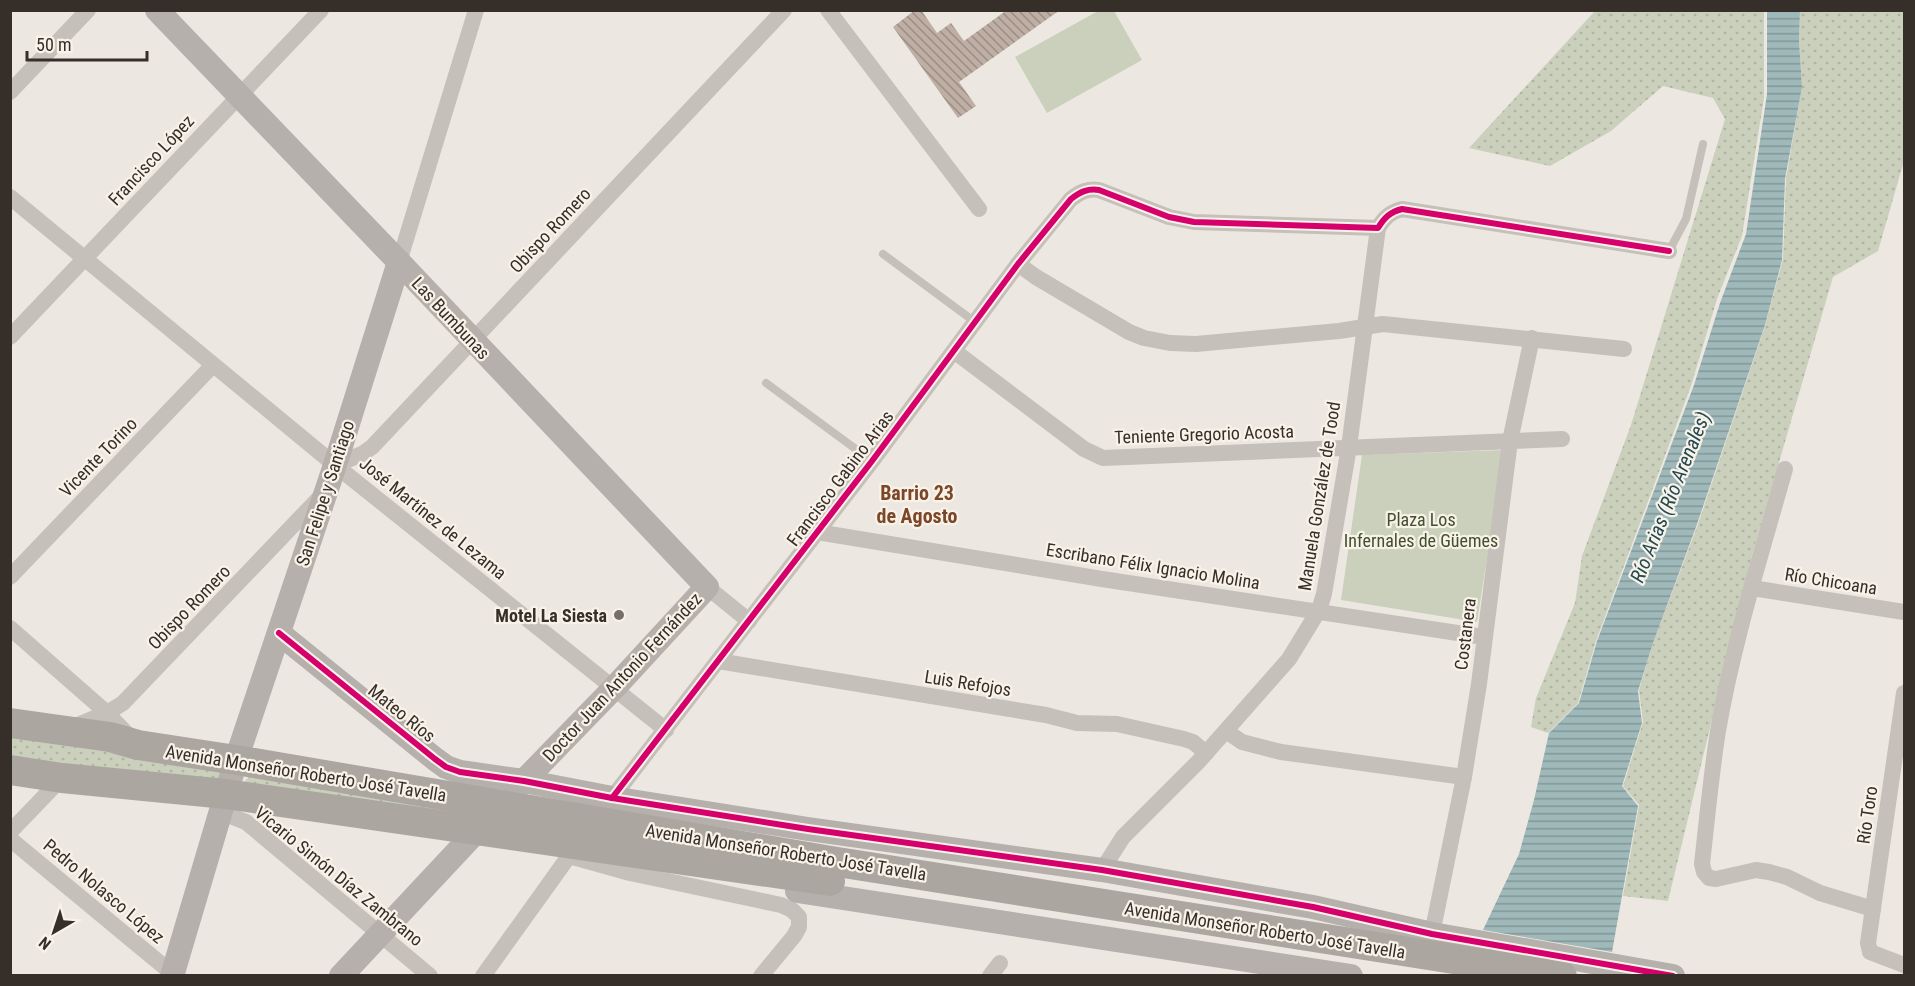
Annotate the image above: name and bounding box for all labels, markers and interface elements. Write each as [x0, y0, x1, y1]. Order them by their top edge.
scale bar [27, 24, 147, 62]
text: 50 m [36, 34, 71, 55]
street label: Francisco López [104, 110, 198, 210]
street label: Obispo Romero [505, 183, 595, 277]
street label: Las Bumbunas [408, 273, 494, 363]
street label: Manuela González de Tood [1294, 400, 1344, 592]
street label: Francisco Gabino Arias [782, 406, 898, 550]
water label: Río Arias (Río Arenales) [1625, 408, 1715, 586]
street label: Vicente Torino [55, 413, 141, 501]
street label: San Felipe y Santiago [292, 418, 358, 568]
street label: Teniente Gregorio Acosta [1114, 420, 1294, 448]
street label: José Martínez de Lezama [355, 452, 511, 584]
district label: Barrio 23 de Agosto [877, 481, 958, 528]
park label: Plaza Los Infernales de Güemes [1344, 509, 1498, 551]
street label: Escribano Félix Ignacio Molina [1045, 539, 1261, 593]
street label: Obispo Romero [144, 560, 234, 654]
street label: Río Chicoana [1783, 563, 1879, 599]
street label: Doctor Juan Antonio Fernández [538, 588, 706, 766]
street label: Costanera [1450, 597, 1480, 671]
place label: Motel La Siesta [495, 605, 607, 626]
marker: Motel La Siesta [612, 608, 626, 622]
street label: Luis Refojos [923, 666, 1013, 700]
street label: Mateo Ríos [364, 680, 440, 746]
street label: Avenida Monseñor Roberto José Tavella [164, 740, 448, 806]
street label: Río Toro [1853, 785, 1881, 845]
street label: Vicario Simón Díaz Zambrano [251, 802, 427, 950]
street label: Avenida Monseñor Roberto José Tavella [644, 819, 928, 885]
street label: Pedro Nolasco López [39, 834, 169, 948]
street label: Avenida Monseñor Roberto José Tavella [1123, 897, 1407, 963]
north arrow [24, 902, 84, 962]

